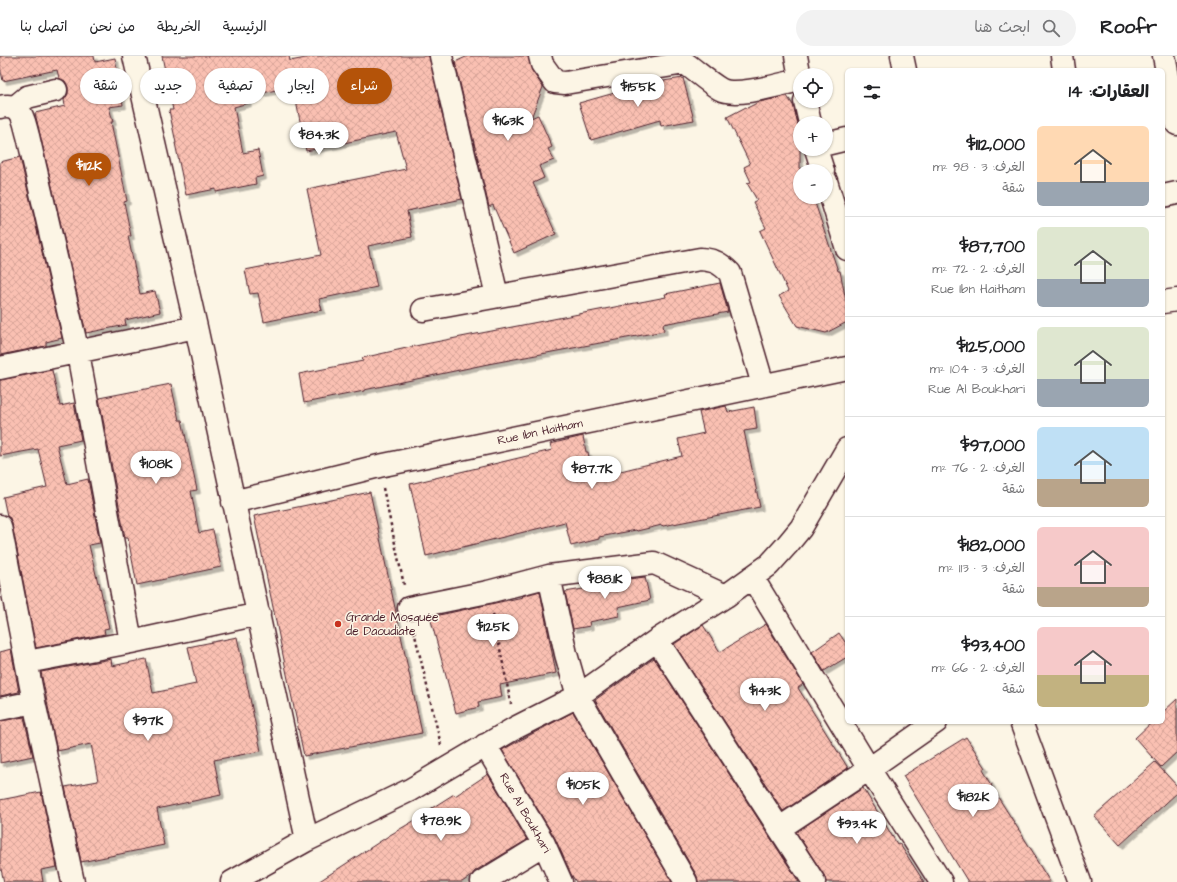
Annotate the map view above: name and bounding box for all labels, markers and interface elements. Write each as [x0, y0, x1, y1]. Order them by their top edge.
search box [796, 10, 1076, 46]
text: Roofr [1100, 14, 1157, 41]
text: اتصل بنا [20, 17, 67, 37]
text: من نحن [89, 17, 135, 37]
text: الخريطة [157, 17, 201, 37]
text: الرئيسية [223, 17, 267, 37]
text: ابحث هنا [974, 17, 1030, 38]
icon: search [1040, 17, 1062, 39]
chip: شقة [80, 68, 132, 104]
chip: جديد [140, 68, 196, 104]
chip: تصفية [204, 68, 266, 104]
chip: إيجار [274, 68, 329, 104]
chip: شراء [337, 68, 392, 104]
map controls [793, 68, 833, 204]
button: locate [793, 68, 833, 108]
pin: $155K [610, 74, 666, 108]
text: $155K [620, 78, 656, 96]
text: العقارات: 14 [1069, 80, 1149, 104]
icon: filters [861, 81, 883, 103]
pin: $163K [480, 108, 536, 142]
text: $163K [492, 112, 524, 130]
button: + [793, 116, 833, 156]
pin: $84.3K [286, 122, 352, 156]
text: $84.3K [299, 126, 339, 144]
text: $112,000 [966, 133, 1025, 157]
icon: home [1069, 142, 1117, 190]
pin: $112K [61, 153, 117, 187]
text: $112K [76, 157, 102, 175]
text: الغرف: 3 · 98 m² [933, 158, 1025, 176]
button: − [793, 164, 833, 204]
text: شقة [1002, 179, 1025, 197]
text: $87,700 [959, 235, 1025, 259]
icon: home [1069, 243, 1117, 291]
text: الغرف: 2 · 72 m² [932, 260, 1025, 278]
text: Rue Ibn Haitham [931, 280, 1025, 298]
text: $125,000 [956, 335, 1025, 359]
icon: home [1069, 343, 1117, 391]
text: الغرف: 3 · 104 m² [930, 360, 1025, 378]
text: Rue Al Boukhari [928, 380, 1025, 398]
street label: Rue Ibn Haitham [496, 415, 585, 449]
text: $97,000 [960, 434, 1025, 458]
icon: home [1069, 443, 1117, 491]
pin: $108K [128, 451, 184, 485]
text: $108K [139, 455, 173, 473]
pin: $87.7K [559, 456, 625, 490]
text: الغرف: 2 · 76 m² [932, 459, 1025, 477]
text: $87.7K [571, 460, 613, 478]
text: شقة [1002, 480, 1025, 498]
text: $182,000 [957, 534, 1025, 558]
icon: home [1069, 543, 1117, 591]
text: الغرف: 3 · 113 m² [939, 559, 1025, 577]
pin: $88.1K [572, 566, 638, 600]
text: $88.1K [587, 570, 623, 588]
text: شقة [1002, 580, 1025, 598]
place label: Grande Mosquée de Daoudiate [346, 609, 439, 640]
pin: $125K [465, 614, 521, 648]
text: $125K [476, 618, 510, 636]
marker: Grande Mosquée de Daoudiate [333, 619, 343, 629]
text: $93,400 [961, 634, 1025, 658]
icon: home [1069, 643, 1117, 691]
text: الغرف: 2 · 66 m² [931, 659, 1025, 677]
pin: $143K [737, 678, 793, 712]
text: شقة [1002, 680, 1025, 698]
text: $143K [749, 682, 781, 700]
pin: $97K [124, 708, 172, 742]
text: $97K [133, 712, 163, 730]
street label: Rue Al Boukhari [495, 770, 555, 856]
pin: $105K [555, 772, 611, 806]
text: $105K [566, 776, 600, 794]
pin: $182K [945, 784, 1001, 818]
text: $182K [957, 788, 989, 806]
pin: $78.9K [408, 808, 474, 842]
pin: $93.4K [824, 811, 890, 845]
text: $78.9K [421, 812, 461, 830]
text: $93.4K [837, 815, 877, 833]

